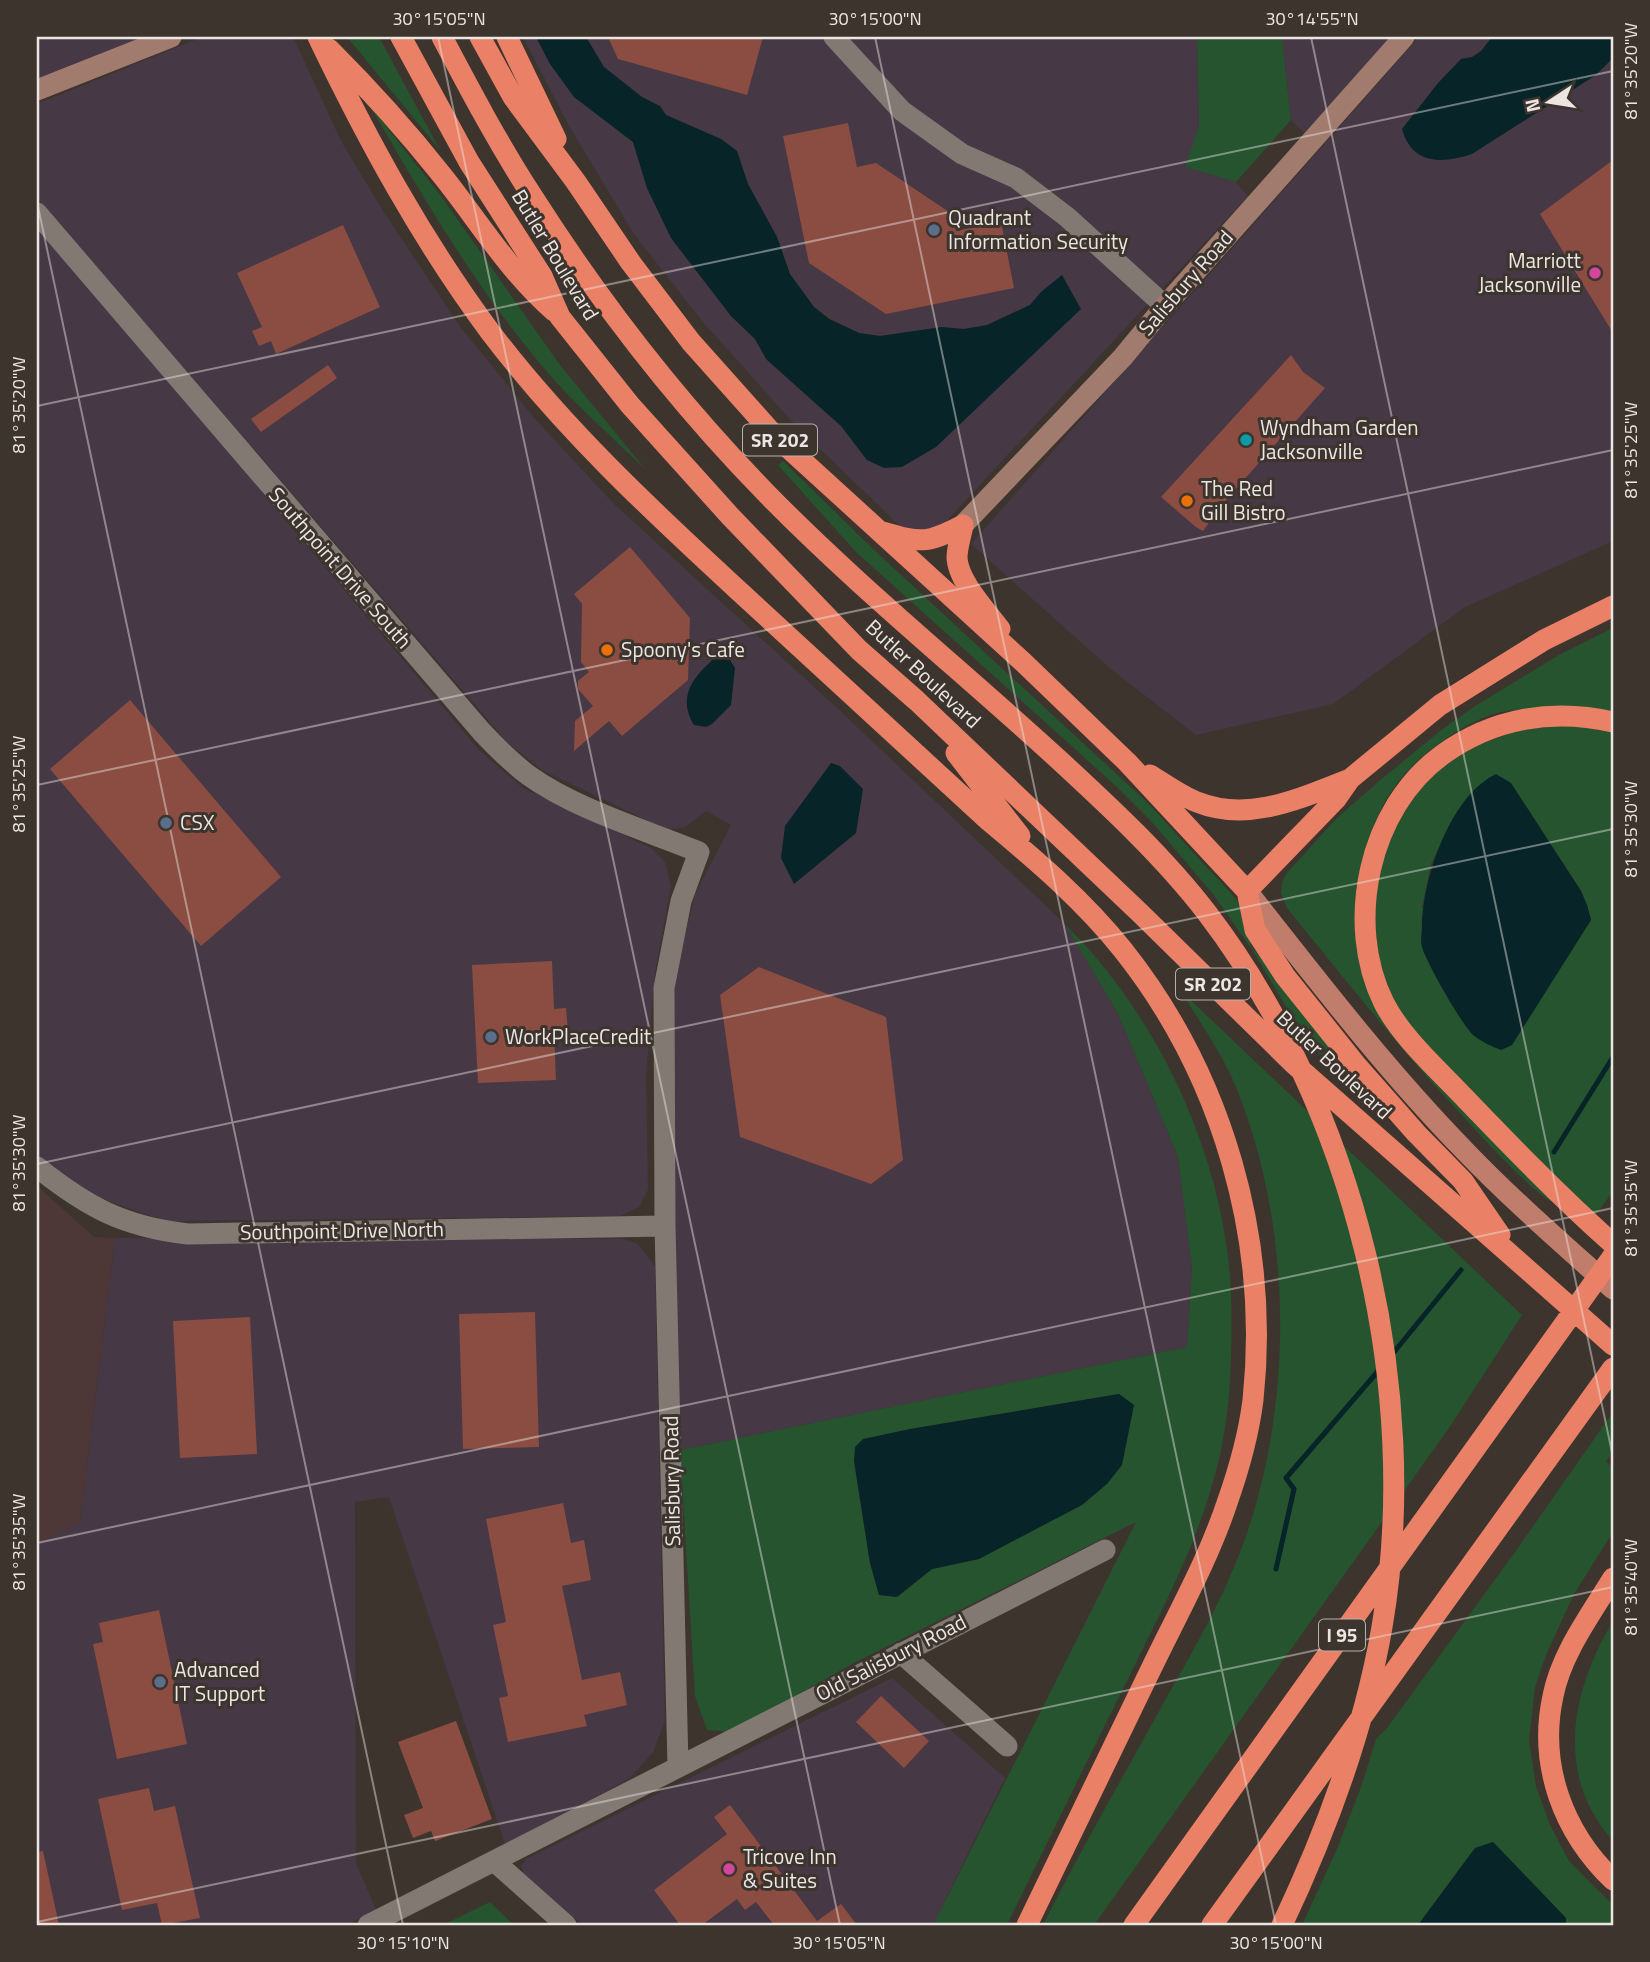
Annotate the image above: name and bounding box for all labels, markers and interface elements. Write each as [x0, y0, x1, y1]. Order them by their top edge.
text: 30°15'05"N [392, 5, 486, 32]
text: 30°15'00"N [828, 5, 922, 32]
text: 30°14'55"N [1265, 5, 1359, 32]
text: 81°35'20"W [1617, 22, 1644, 119]
north arrow [1514, 66, 1584, 136]
text: N [1516, 96, 1547, 115]
street label: Butler Boulevard [504, 183, 608, 326]
place label: Quadrant Information Security [948, 201, 1128, 257]
marker: Quadrant Information Security [926, 222, 942, 238]
street label: Salisbury Road [1130, 222, 1240, 342]
place label: Marriott Jacksonville [1478, 244, 1582, 300]
marker: Marriott Jacksonville [1587, 265, 1603, 281]
text: 81°35'20"W [5, 356, 32, 453]
text: 81°35'25"W [1617, 401, 1644, 498]
place label: Wyndham Garden Jacksonville [1260, 411, 1419, 467]
road number: SR 202 [743, 424, 817, 456]
marker: Wyndham Garden Jacksonville [1238, 432, 1254, 448]
place label: The Red Gill Bistro [1201, 472, 1286, 528]
street label: Southpoint Drive South [261, 479, 420, 655]
marker: The Red Gill Bistro [1179, 493, 1195, 509]
street label: Butler Boulevard [859, 611, 989, 735]
place label: Spoony's Cafe [621, 633, 745, 665]
marker: Spoony's Cafe [599, 642, 615, 658]
text: 81°35'25"W [5, 735, 32, 832]
text: 81°35'30"W [1617, 780, 1644, 877]
place label: CSX [180, 806, 215, 838]
marker: CSX [158, 815, 174, 831]
road number: SR 202 [1176, 968, 1250, 1000]
street label: Butler Boulevard [1270, 1002, 1400, 1126]
place label: WorkPlaceCredit [505, 1020, 652, 1052]
marker: WorkPlaceCredit [483, 1029, 499, 1045]
text: 81°35'30"W [5, 1114, 32, 1211]
text: 81°35'35"W [1617, 1159, 1644, 1256]
street label: Southpoint Drive North [240, 1212, 444, 1248]
street label: Salisbury Road [654, 1415, 688, 1547]
text: 81°35'35"W [5, 1493, 32, 1590]
text: 81°35'40"W [1617, 1538, 1644, 1635]
street label: Old Salisbury Road [810, 1605, 971, 1709]
road number: I 95 [1319, 1620, 1365, 1651]
place label: Advanced IT Support [174, 1653, 266, 1709]
marker: Advanced IT Support [152, 1674, 168, 1690]
place label: Tricove Inn & Suites [743, 1840, 837, 1896]
marker: Tricove Inn & Suites [721, 1861, 737, 1877]
text: 30°15'10"N [356, 1929, 450, 1956]
text: 30°15'05"N [792, 1929, 886, 1956]
text: 30°15'00"N [1229, 1929, 1323, 1956]

